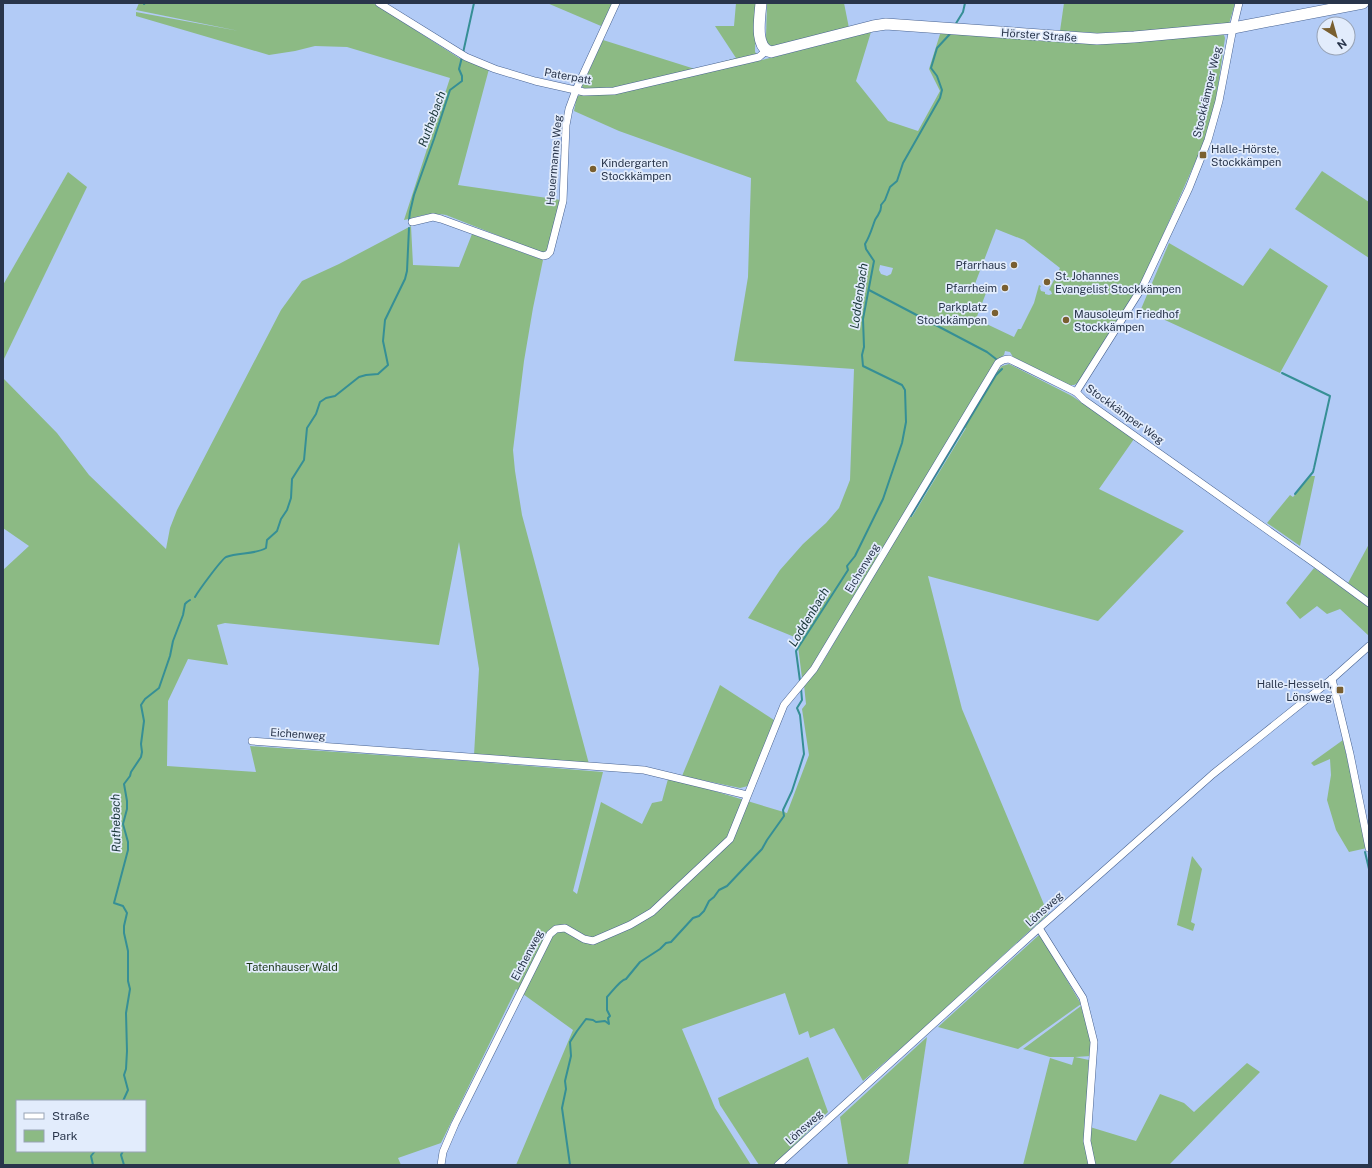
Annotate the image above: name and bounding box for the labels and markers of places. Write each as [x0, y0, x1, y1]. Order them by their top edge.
place label: Halle-Hörste, Stockkämpen [1211, 143, 1281, 168]
marker: Halle-Hörste, Stockkämpen [1198, 150, 1208, 160]
place label: Kindergarten Stockkämpen [601, 157, 671, 182]
marker: Kindergarten Stockkämpen [588, 164, 598, 174]
place label: Pfarrhaus [956, 259, 1006, 271]
marker: Pfarrhaus [1009, 260, 1019, 270]
place label: St. Johannes Evangelist Stockkämpen [1055, 270, 1181, 295]
marker: St. Johannes Evangelist Stockkämpen [1042, 277, 1052, 287]
place label: Pfarrheim [946, 282, 997, 294]
marker: Pfarrheim [1000, 283, 1010, 293]
place label: Parkplatz Stockkämpen [917, 301, 987, 326]
marker: Parkplatz Stockkämpen [990, 308, 1000, 318]
place label: Mausoleum Friedhof Stockkämpen [1074, 308, 1180, 333]
marker: Mausoleum Friedhof Stockkämpen [1061, 315, 1071, 325]
place label: Halle-Hesseln, Lönsweg [1257, 678, 1332, 703]
marker: Halle-Hesseln, Lönsweg [1335, 685, 1345, 695]

